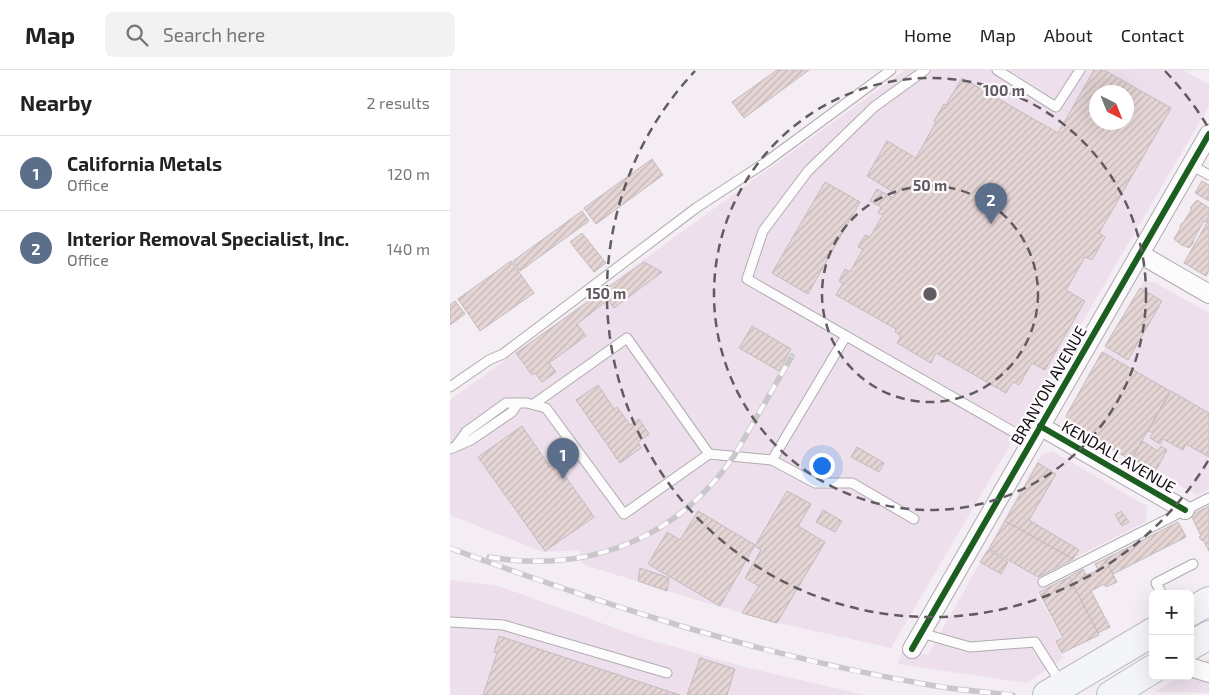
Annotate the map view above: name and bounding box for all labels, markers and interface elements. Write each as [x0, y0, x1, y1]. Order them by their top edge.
search box [105, 12, 455, 57]
text: Map [25, 20, 75, 49]
icon: search [123, 21, 151, 49]
text: Search here [163, 23, 265, 46]
text: Home [904, 24, 952, 46]
text: Map [980, 24, 1016, 46]
text: About [1044, 24, 1093, 46]
text: Contact [1121, 24, 1184, 46]
text: 100 m [983, 81, 1025, 99]
north arrow [1089, 85, 1134, 130]
text: Nearby [20, 90, 92, 115]
text: 2 results [367, 93, 430, 112]
text: California Metals [67, 152, 222, 175]
text: 1 [33, 164, 39, 183]
text: 120 m [387, 164, 430, 183]
text: Office [67, 175, 109, 194]
text: 50 m [913, 176, 947, 194]
pin: 2 [975, 183, 1007, 224]
text: Interior Removal Specialist, Inc. [67, 227, 349, 250]
text: 2 [31, 239, 41, 258]
text: 140 m [387, 239, 430, 258]
text: Office [67, 250, 109, 269]
text: 150 m [586, 284, 626, 302]
centre of rings [921, 285, 939, 303]
street label: BRANYON AVENUE [1006, 322, 1090, 448]
street label: KENDALL AVENUE [1059, 416, 1179, 496]
pin: 1 [547, 438, 579, 479]
your location [809, 453, 835, 479]
map controls [1149, 590, 1194, 680]
button: + [1149, 590, 1194, 635]
button: − [1149, 635, 1194, 680]

